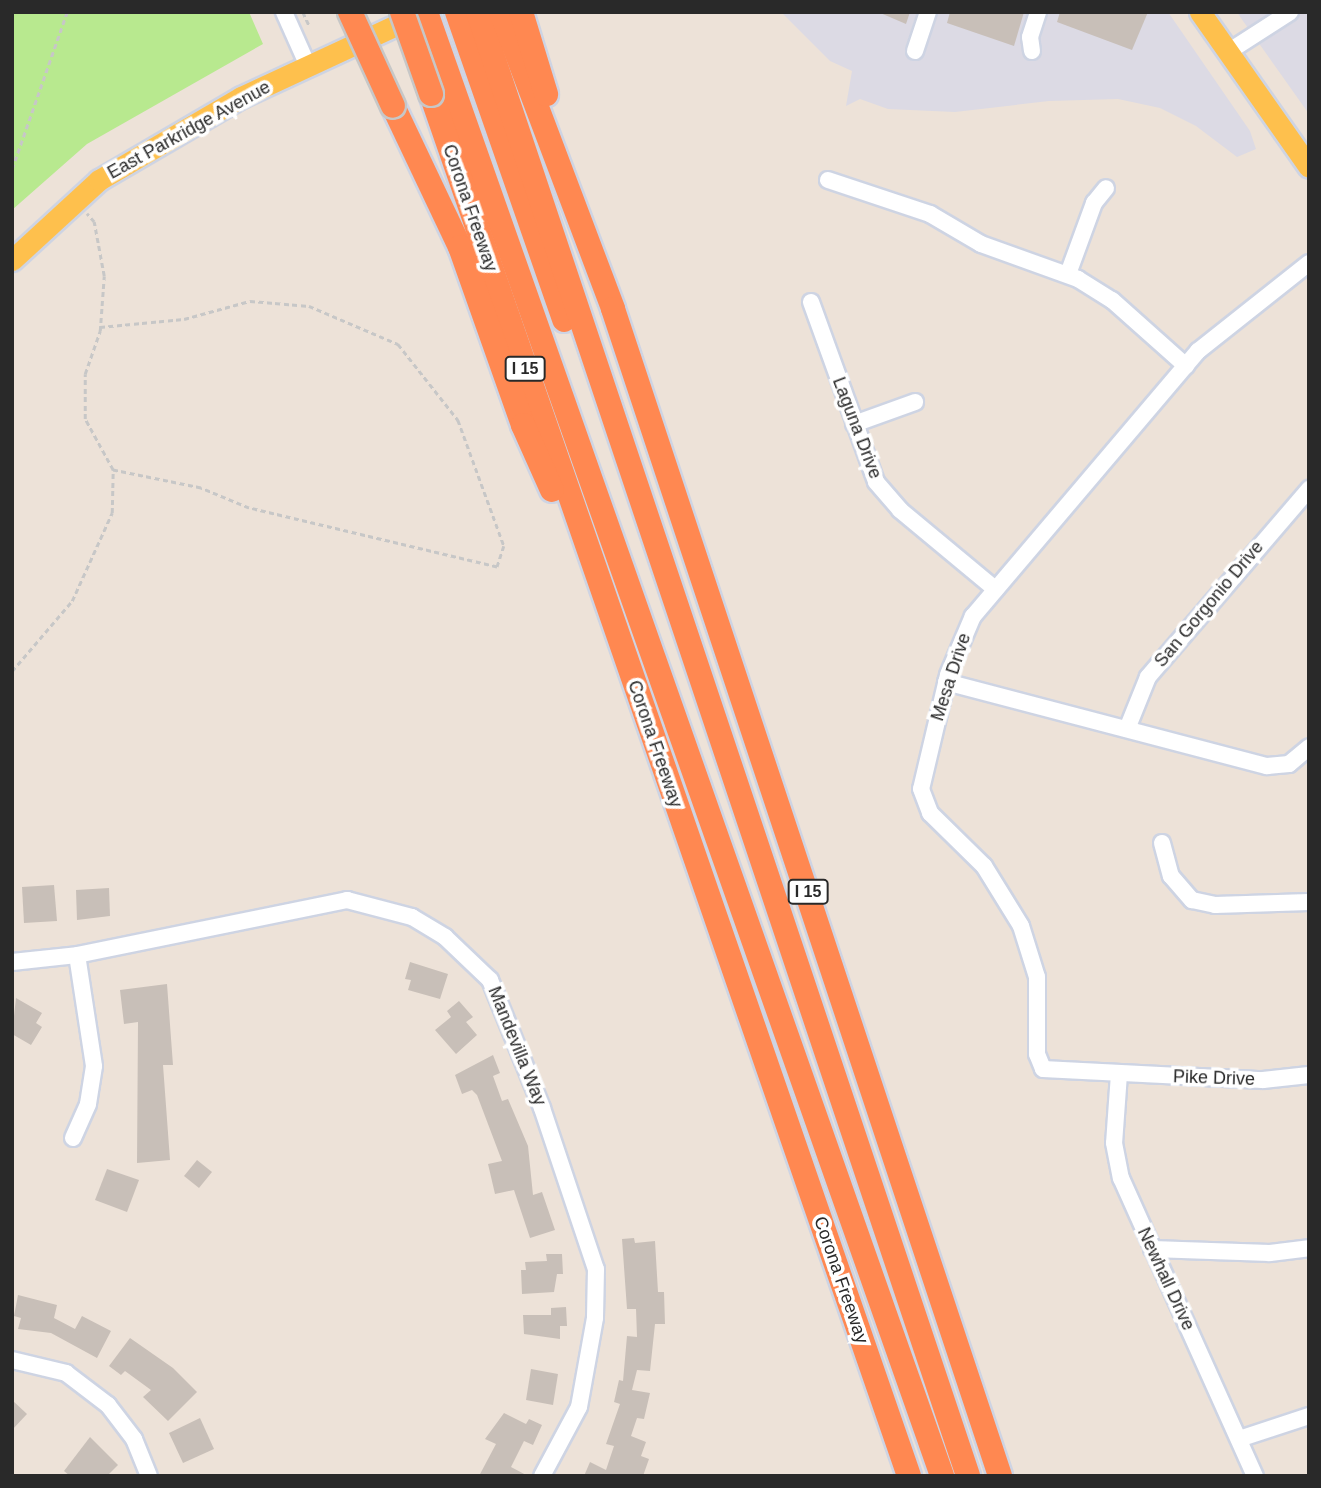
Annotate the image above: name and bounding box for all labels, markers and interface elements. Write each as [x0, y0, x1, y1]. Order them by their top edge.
street label: East Parkridge Avenue [103, 76, 275, 184]
street label: Corona Freeway [438, 142, 502, 274]
road number: I 15 [504, 356, 546, 382]
street label: Laguna Drive [828, 374, 886, 482]
street label: San Gorgonio Drive [1150, 537, 1268, 671]
street label: Mesa Drive [927, 630, 975, 724]
street label: Corona Freeway [623, 678, 687, 810]
road number: I 15 [787, 880, 829, 904]
street label: Mandevilla Way [483, 983, 551, 1109]
street label: Pike Drive [1173, 1066, 1255, 1090]
street label: Corona Freeway [809, 1214, 873, 1346]
street label: Newhall Drive [1133, 1224, 1199, 1334]

